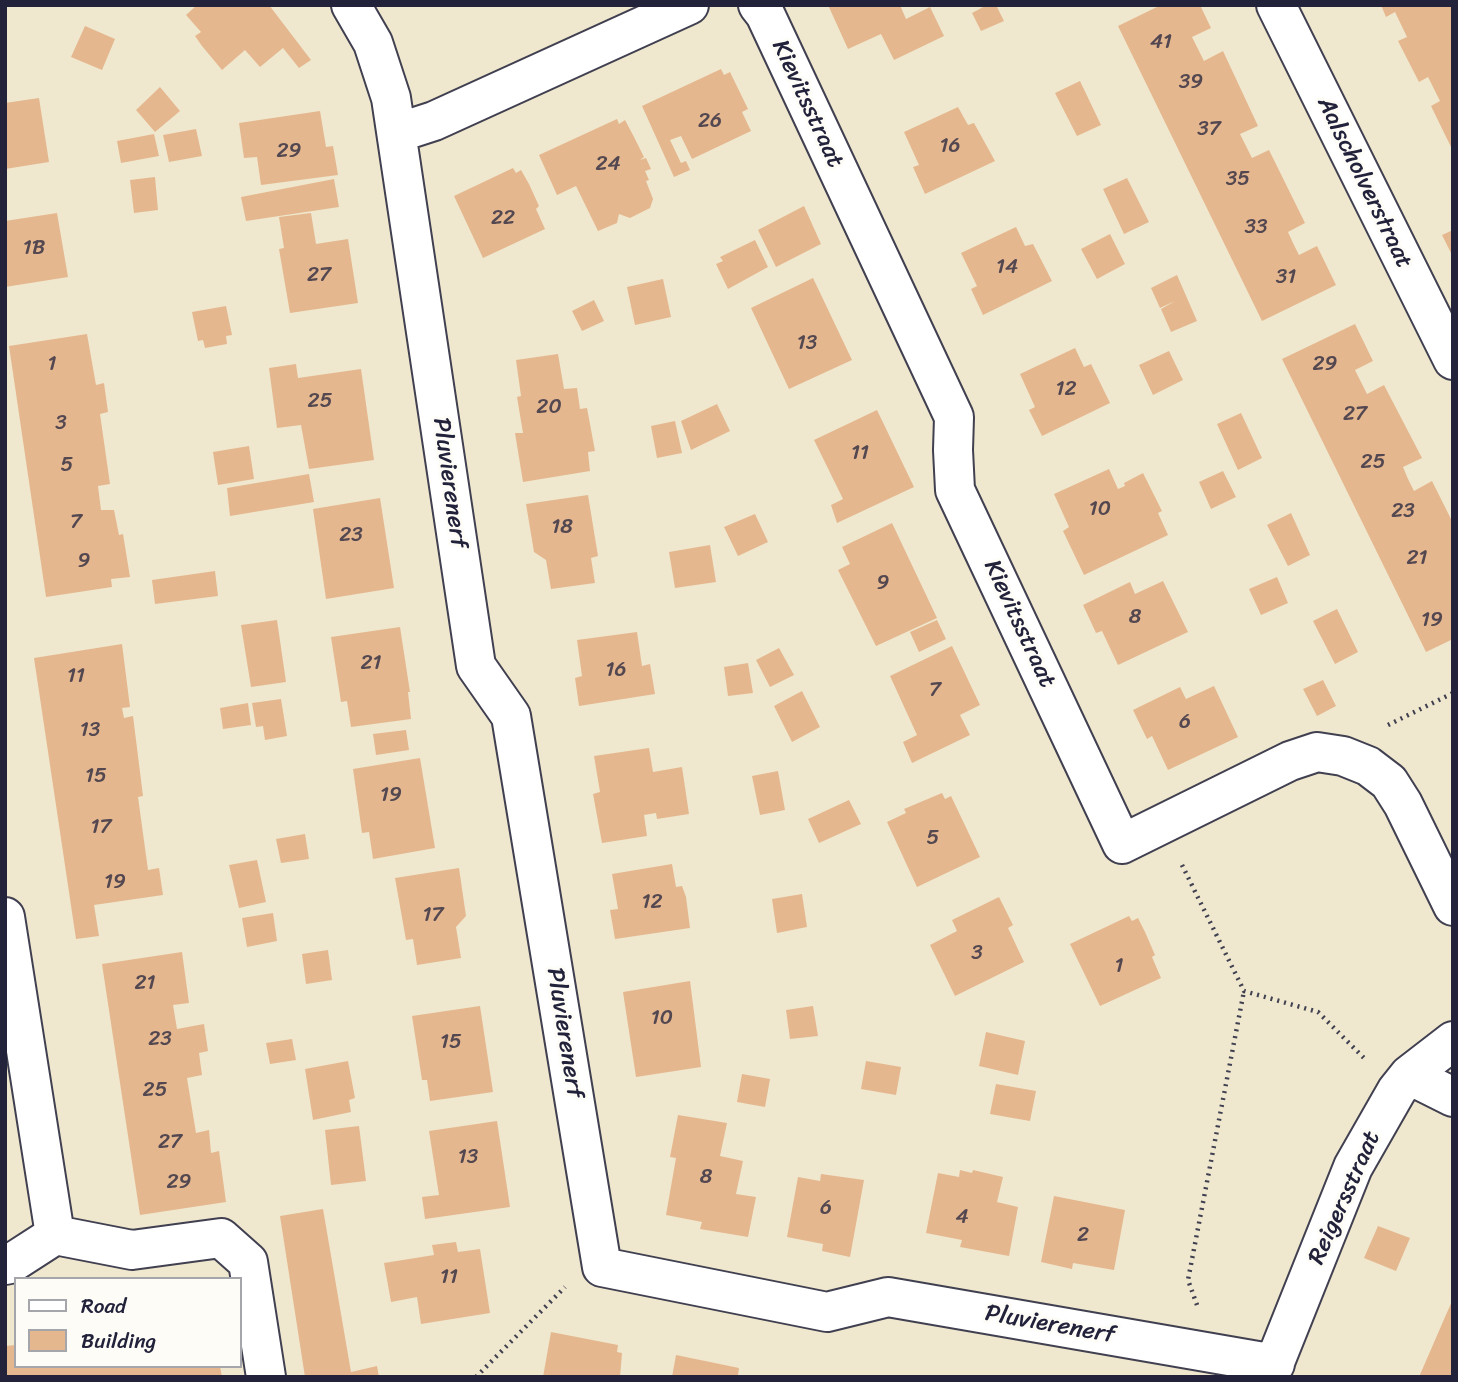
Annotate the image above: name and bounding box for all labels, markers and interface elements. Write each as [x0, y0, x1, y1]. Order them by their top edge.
house number: 41 [1150, 30, 1172, 56]
street label: Kievitsstraat [765, 36, 849, 172]
house number: 39 [1179, 70, 1203, 96]
street label: Aalscholverstraat [1310, 93, 1418, 273]
house number: 26 [698, 109, 722, 135]
house number: 37 [1197, 117, 1221, 143]
house number: 16 [940, 134, 960, 160]
house number: 29 [276, 139, 302, 165]
house number: 24 [595, 152, 621, 178]
house number: 35 [1226, 167, 1250, 193]
house number: 22 [491, 206, 515, 232]
house number: 33 [1244, 215, 1268, 241]
house number: 1B [23, 236, 45, 262]
house number: 14 [996, 255, 1018, 281]
house number: 27 [307, 263, 331, 289]
house number: 31 [1276, 265, 1296, 291]
house number: 13 [797, 331, 817, 357]
house number: 1 [47, 352, 57, 378]
house number: 29 [1312, 352, 1338, 378]
house number: 12 [1055, 377, 1077, 403]
house number: 25 [308, 389, 332, 415]
house number: 20 [536, 395, 562, 421]
house number: 27 [1343, 402, 1367, 428]
house number: 3 [55, 411, 67, 437]
street label: Pluvierenerf [426, 416, 472, 550]
house number: 11 [851, 441, 869, 467]
house number: 25 [1361, 450, 1385, 476]
house number: 5 [61, 453, 73, 479]
house number: 10 [1089, 497, 1111, 523]
house number: 23 [1391, 499, 1415, 525]
house number: 7 [70, 510, 82, 536]
house number: 18 [551, 515, 573, 541]
house number: 23 [339, 523, 363, 549]
house number: 21 [1406, 546, 1428, 572]
house number: 9 [78, 549, 90, 575]
street label: Kievitsstraat [977, 556, 1061, 692]
house number: 9 [877, 571, 889, 597]
house number: 8 [1129, 605, 1141, 631]
house number: 19 [1421, 608, 1443, 634]
house number: 21 [360, 651, 382, 677]
house number: 16 [606, 658, 626, 684]
house number: 11 [67, 664, 85, 690]
house number: 7 [929, 678, 941, 704]
house number: 6 [1179, 710, 1191, 736]
house number: 13 [80, 718, 100, 744]
house number: 15 [85, 764, 107, 790]
house number: 19 [380, 783, 402, 809]
house number: 17 [91, 815, 111, 841]
house number: 5 [927, 826, 939, 852]
house number: 19 [104, 870, 126, 896]
house number: 12 [641, 890, 663, 916]
house number: 17 [423, 903, 443, 929]
house number: 3 [971, 941, 983, 967]
house number: 1 [1114, 954, 1124, 980]
street label: Pluvierenerf [540, 966, 588, 1100]
house number: 21 [134, 971, 156, 997]
house number: 10 [651, 1006, 673, 1032]
house number: 23 [148, 1027, 172, 1053]
house number: 15 [440, 1030, 462, 1056]
house number: 25 [143, 1078, 167, 1104]
street label: Reigersstraat [1303, 1127, 1387, 1269]
house number: 27 [158, 1130, 182, 1156]
house number: 13 [458, 1145, 478, 1171]
house number: 8 [700, 1165, 712, 1191]
house number: 29 [166, 1170, 192, 1196]
house number: 6 [820, 1196, 832, 1222]
house number: 4 [955, 1205, 969, 1231]
house number: 2 [1077, 1223, 1089, 1249]
house number: 11 [440, 1265, 458, 1291]
legend [14, 1277, 242, 1368]
text: Road [81, 1287, 126, 1325]
street label: Pluvierenerf [983, 1299, 1117, 1351]
text: Building [81, 1322, 156, 1360]

